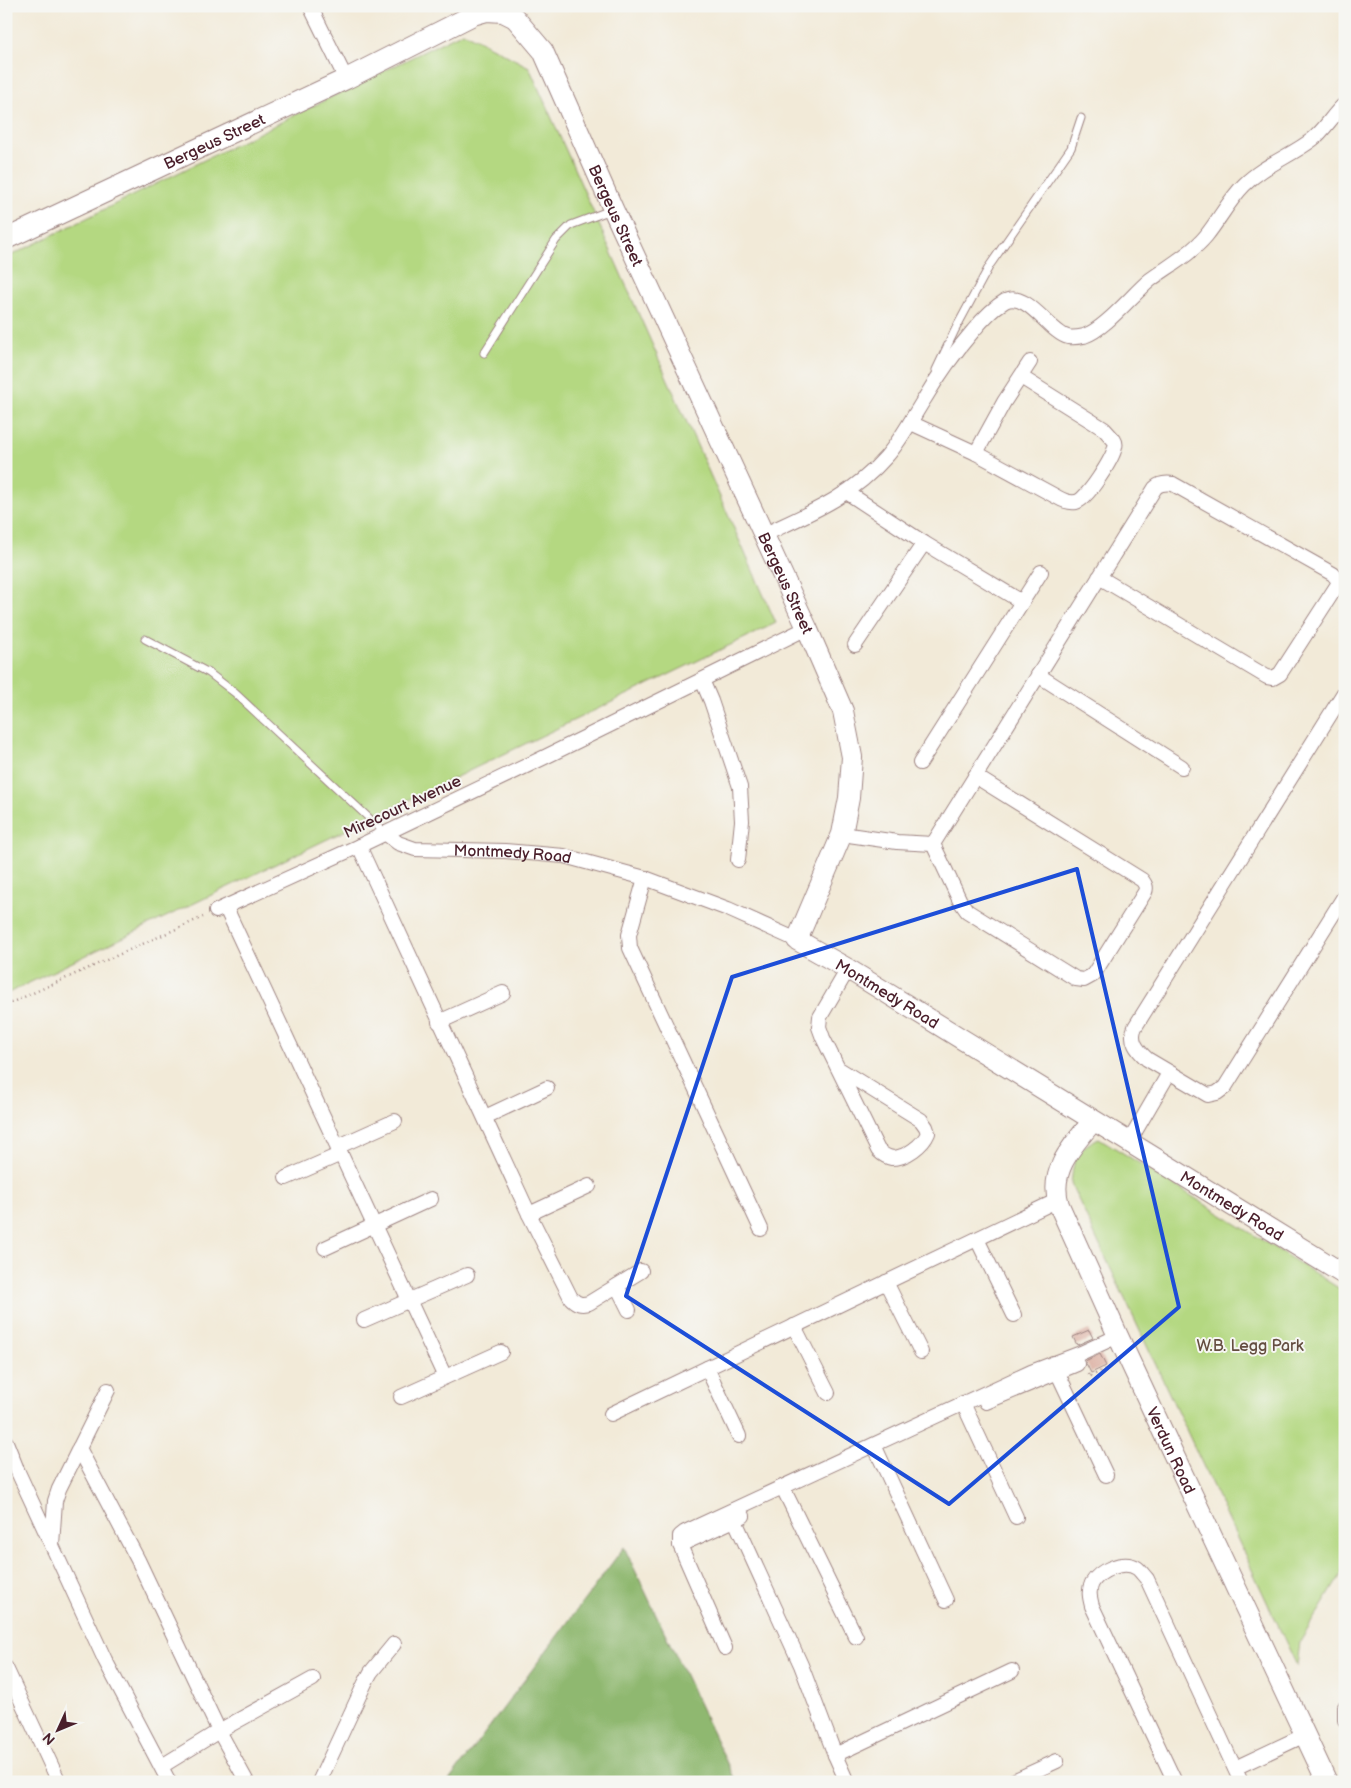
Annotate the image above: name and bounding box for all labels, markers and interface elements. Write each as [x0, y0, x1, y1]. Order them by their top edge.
street label: Bergeus Street [161, 110, 268, 174]
street label: Bergeus Street [584, 162, 646, 270]
street label: Bergeus Street [753, 530, 816, 637]
street label: Mirecourt Avenue [341, 772, 465, 843]
street label: Montmedy Road [453, 842, 573, 869]
street label: Montmedy Road [831, 956, 942, 1034]
street label: Montmedy Road [1176, 1168, 1287, 1246]
park label: W.B. Legg Park [1196, 1337, 1304, 1356]
street label: Verdun Road [1142, 1404, 1199, 1497]
north arrow [32, 1706, 82, 1756]
text: N [39, 1729, 59, 1748]

